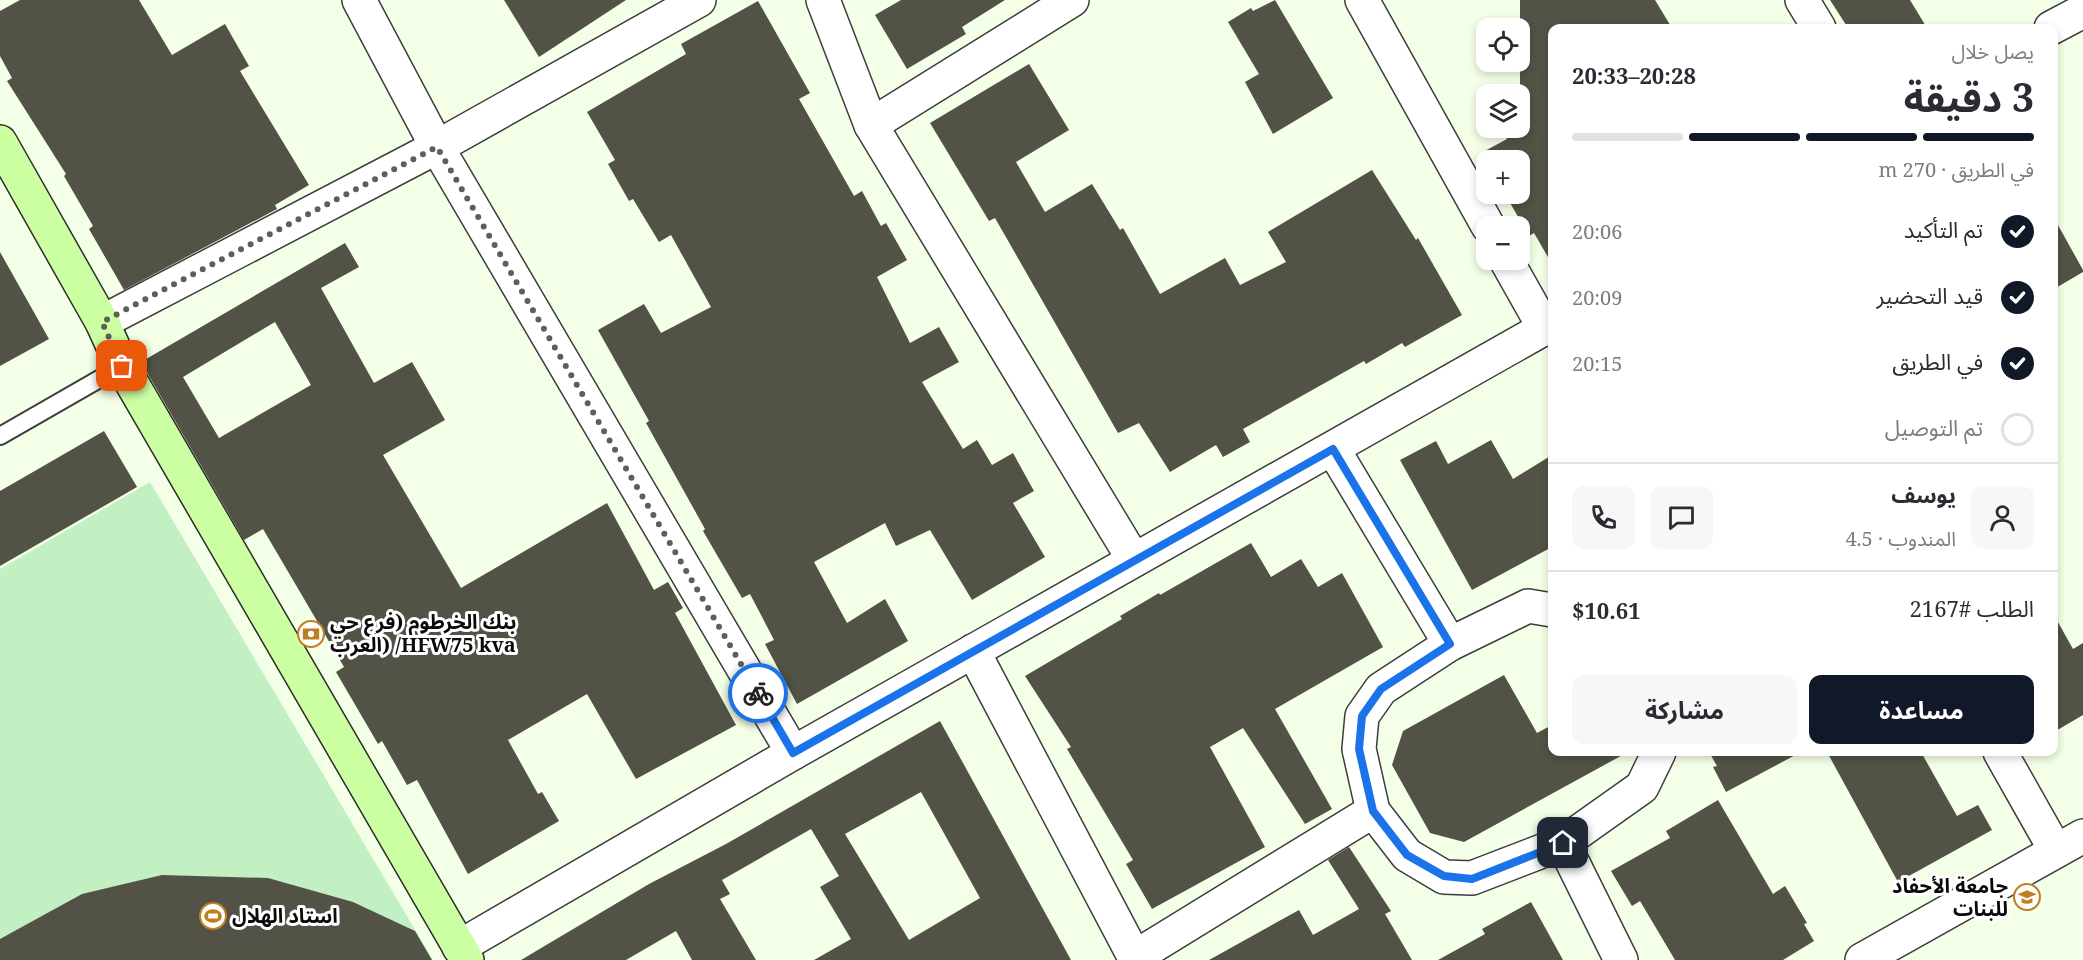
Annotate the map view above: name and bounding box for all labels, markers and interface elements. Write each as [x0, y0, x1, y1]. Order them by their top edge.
map controls [1476, 18, 1530, 270]
button: locate [1476, 18, 1530, 72]
text: يصل خلال [1952, 38, 2034, 65]
text: 20:28–20:33 [1572, 60, 1696, 90]
text: 3 دقيقة [1904, 70, 2034, 123]
button: layers [1476, 84, 1530, 138]
button: + [1476, 150, 1530, 204]
text: في الطريق · 270 m [1878, 156, 2034, 183]
text: تم التأكيد [1904, 214, 1983, 244]
icon: check [2001, 215, 2034, 248]
button: − [1476, 216, 1530, 270]
text: 20:06 [1572, 218, 1622, 245]
text: قيد التحضير [1877, 280, 1983, 310]
icon: check [2001, 281, 2034, 314]
text: 20:09 [1572, 284, 1622, 311]
pin [96, 340, 147, 391]
text: في الطريق [1892, 346, 1983, 376]
icon: check [2001, 347, 2034, 380]
icon: bag [105, 349, 138, 382]
text: 20:15 [1572, 350, 1622, 377]
text: تم التوصيل [1885, 412, 1983, 442]
text: يوسف [1891, 479, 1956, 509]
button: phone [1572, 486, 1635, 549]
button: chat [1650, 486, 1713, 549]
button: person [1971, 486, 2034, 549]
text: المندوب · 4.5 [1845, 525, 1956, 552]
text: الطلب #2167 [1910, 593, 2034, 623]
text: $10.61 [1572, 595, 1641, 625]
place label: بنك الخرطوم (فرع حي العرب) /HFW75 kva [330, 608, 516, 658]
bank icon: بنك الخرطوم (فرع حي العرب) /HFW75 kva [296, 619, 326, 649]
courier [728, 663, 788, 723]
button: مشاركة [1572, 675, 1797, 744]
button: مساعدة [1809, 675, 2034, 744]
icon: bike [742, 677, 775, 710]
pin [1537, 817, 1588, 868]
icon: home [1546, 826, 1579, 859]
place label: جامعة الأحفاد للبنات [1892, 872, 2008, 922]
school or university icon: جامعة الأحفاد للبنات [2012, 882, 2042, 912]
sports icon: استاد الهلال [198, 901, 228, 931]
place label: استاد الهلال [232, 902, 338, 929]

